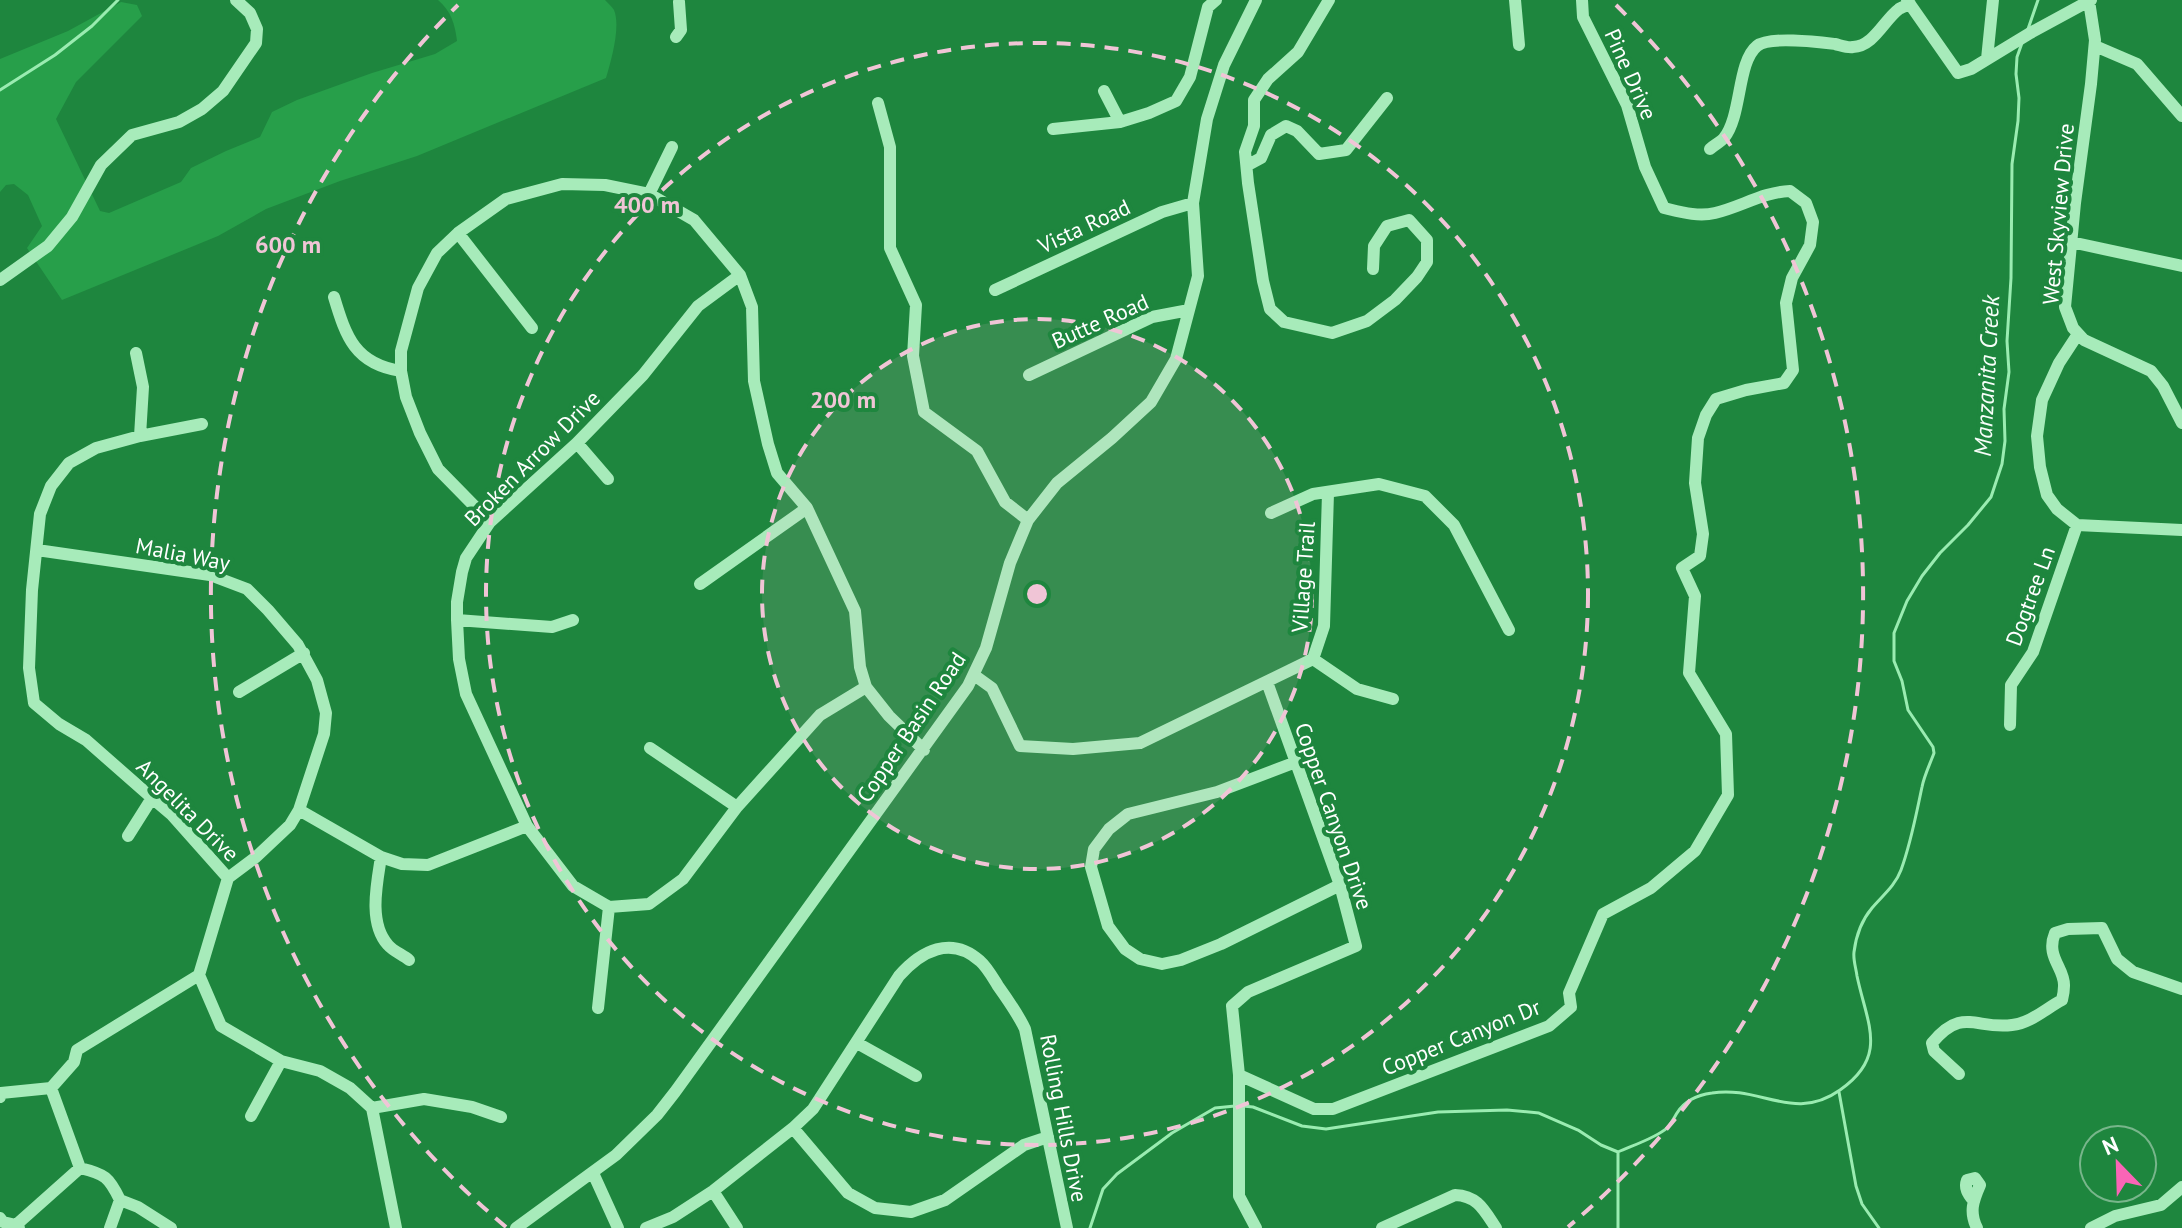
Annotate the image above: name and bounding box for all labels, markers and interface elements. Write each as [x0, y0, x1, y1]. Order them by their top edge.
street label: Pine Drive [1599, 24, 1663, 124]
street label: West Skyview Drive [2036, 122, 2080, 306]
text: 400 m [614, 189, 680, 220]
street label: Vista Road [1033, 193, 1135, 260]
text: 600 m [255, 229, 321, 260]
street label: Butte Road [1047, 287, 1153, 355]
water label: Manzanita Creek [1967, 293, 2006, 457]
street label: Broken Arrow Drive [458, 384, 606, 532]
text: 200 m [810, 384, 876, 415]
street label: Village Trail [1285, 520, 1321, 634]
street label: Malia Way [133, 531, 233, 577]
street label: Dogtree Ln [1999, 542, 2061, 650]
centre of rings [1023, 580, 1051, 608]
street label: Copper Basin Road [850, 646, 972, 808]
street label: Copper Canyon Drive [1289, 719, 1379, 913]
street label: Angelita Drive [131, 753, 245, 867]
street label: Copper Canyon Dr [1378, 992, 1545, 1082]
street label: Rolling Hills Drive [1034, 1032, 1094, 1204]
north arrow [2078, 1124, 2158, 1204]
text: N [2098, 1130, 2122, 1161]

